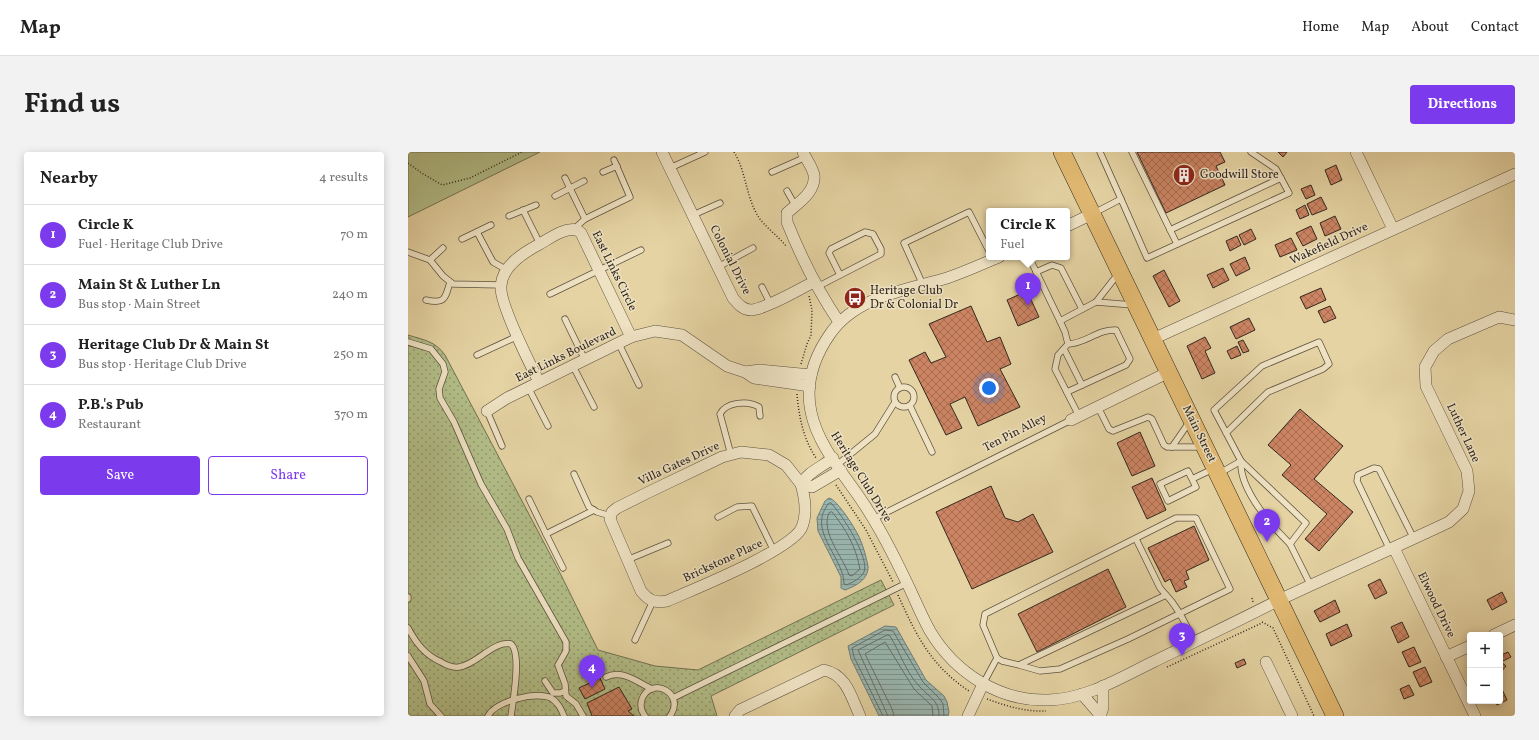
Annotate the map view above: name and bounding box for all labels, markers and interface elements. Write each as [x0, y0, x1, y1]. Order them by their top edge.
text: Map [20, 15, 61, 41]
text: Home [1302, 18, 1339, 37]
text: Map [1361, 18, 1389, 37]
text: About [1411, 18, 1449, 37]
text: Contact [1471, 18, 1519, 37]
text: Find us [24, 85, 120, 124]
button: Directions [1410, 85, 1515, 124]
building icon: Goodwill Store [1171, 162, 1197, 188]
text: Nearby [40, 167, 98, 190]
place label: Goodwill Store [1200, 167, 1279, 183]
text: 4 results [319, 169, 368, 187]
popup [986, 208, 1070, 260]
text: Circle K [78, 215, 134, 236]
text: Circle K [1000, 215, 1056, 236]
street label: Wakefield Drive [1287, 219, 1371, 269]
street label: Colonial Drive [706, 222, 755, 298]
text: 1 [50, 226, 56, 244]
text: 70 m [340, 226, 368, 244]
street label: East Links Circle [588, 228, 640, 314]
text: Fuel · Heritage Club Drive [78, 236, 223, 254]
text: Fuel [1000, 236, 1025, 254]
pin: 1 [1015, 273, 1041, 306]
text: Main St & Luther Ln [78, 275, 221, 296]
place label: Heritage Club Dr & Colonial Dr [870, 283, 958, 313]
bus stop icon: Heritage Club Dr & Colonial Dr [842, 285, 868, 311]
text: 2 [50, 286, 56, 304]
text: 240 m [332, 286, 368, 304]
text: Bus stop · Main Street [78, 296, 201, 314]
street label: East Links Boulevard [513, 324, 619, 386]
text: Heritage Club Dr & Main St [78, 335, 269, 356]
text: 3 [50, 346, 56, 364]
text: 250 m [333, 346, 368, 364]
text: Bus stop · Heritage Club Drive [78, 356, 247, 374]
your location [979, 378, 999, 398]
text: P.B.'s Pub [78, 395, 144, 416]
street label: Luther Lane [1442, 401, 1484, 465]
street label: Main Street [1178, 403, 1220, 465]
text: 4 [49, 406, 57, 424]
text: 370 m [334, 406, 368, 424]
street label: Ten Pin Alley [981, 410, 1050, 456]
text: Restaurant [78, 416, 141, 434]
street label: Heritage Club Drive [827, 429, 896, 526]
street label: Villa Gates Drive [636, 438, 723, 490]
button: Save [40, 456, 200, 495]
button: Share [208, 456, 368, 495]
pin: 2 [1254, 509, 1280, 542]
street label: Brickstone Place [681, 535, 766, 586]
street label: Elwood Drive [1413, 569, 1459, 641]
pin: 3 [1169, 623, 1195, 656]
map controls [1467, 632, 1503, 704]
button: + [1467, 632, 1503, 668]
pin: 4 [579, 655, 605, 688]
button: − [1467, 668, 1503, 704]

